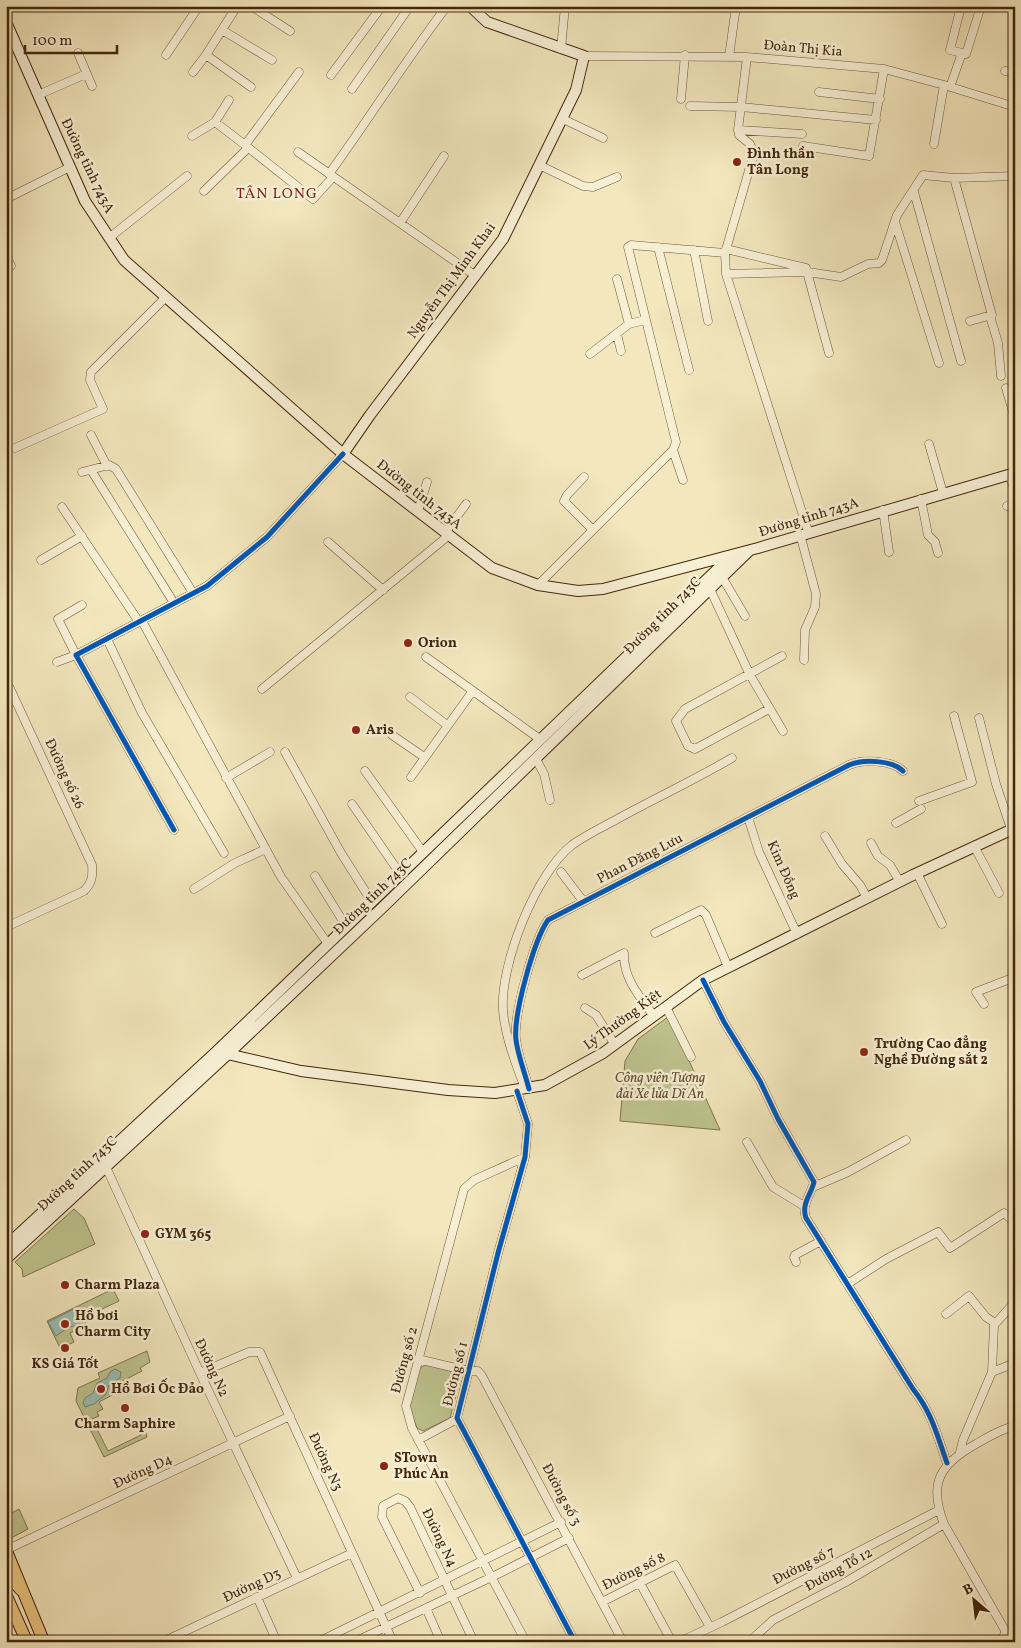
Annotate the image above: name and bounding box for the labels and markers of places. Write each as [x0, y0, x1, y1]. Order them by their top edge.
place label: Đình thần Tân Long [747, 145, 815, 180]
marker: Đình thần Tân Long [731, 156, 743, 168]
place label: Orion [418, 634, 457, 653]
marker: Orion [402, 637, 414, 649]
place label: Aris [366, 721, 394, 740]
marker: Aris [350, 724, 362, 736]
place label: Trường Cao đẳng Nghề Đường sắt 2 [874, 1035, 988, 1070]
marker: Trường Cao đẳng Nghề Đường sắt 2 [858, 1046, 870, 1058]
place label: GYM 365 [155, 1225, 211, 1244]
marker: GYM 365 [139, 1228, 151, 1240]
place label: Charm Plaza [75, 1276, 160, 1295]
marker: Charm Plaza [59, 1279, 71, 1291]
place label: Hồ bơi Charm City [75, 1307, 151, 1342]
marker: Hồ bơi Charm City [59, 1318, 71, 1330]
marker: KS Giá Tốt [59, 1342, 71, 1354]
place label: KS Giá Tốt [31, 1355, 99, 1374]
place label: Hồ Bơi Ốc Đảo [111, 1378, 204, 1399]
marker: Hồ Bơi Ốc Đảo [95, 1383, 107, 1395]
marker: Charm Saphire [119, 1402, 131, 1414]
place label: Charm Saphire [75, 1415, 175, 1434]
place label: STown Phúc An [394, 1449, 449, 1484]
marker: STown Phúc An [378, 1460, 390, 1472]

